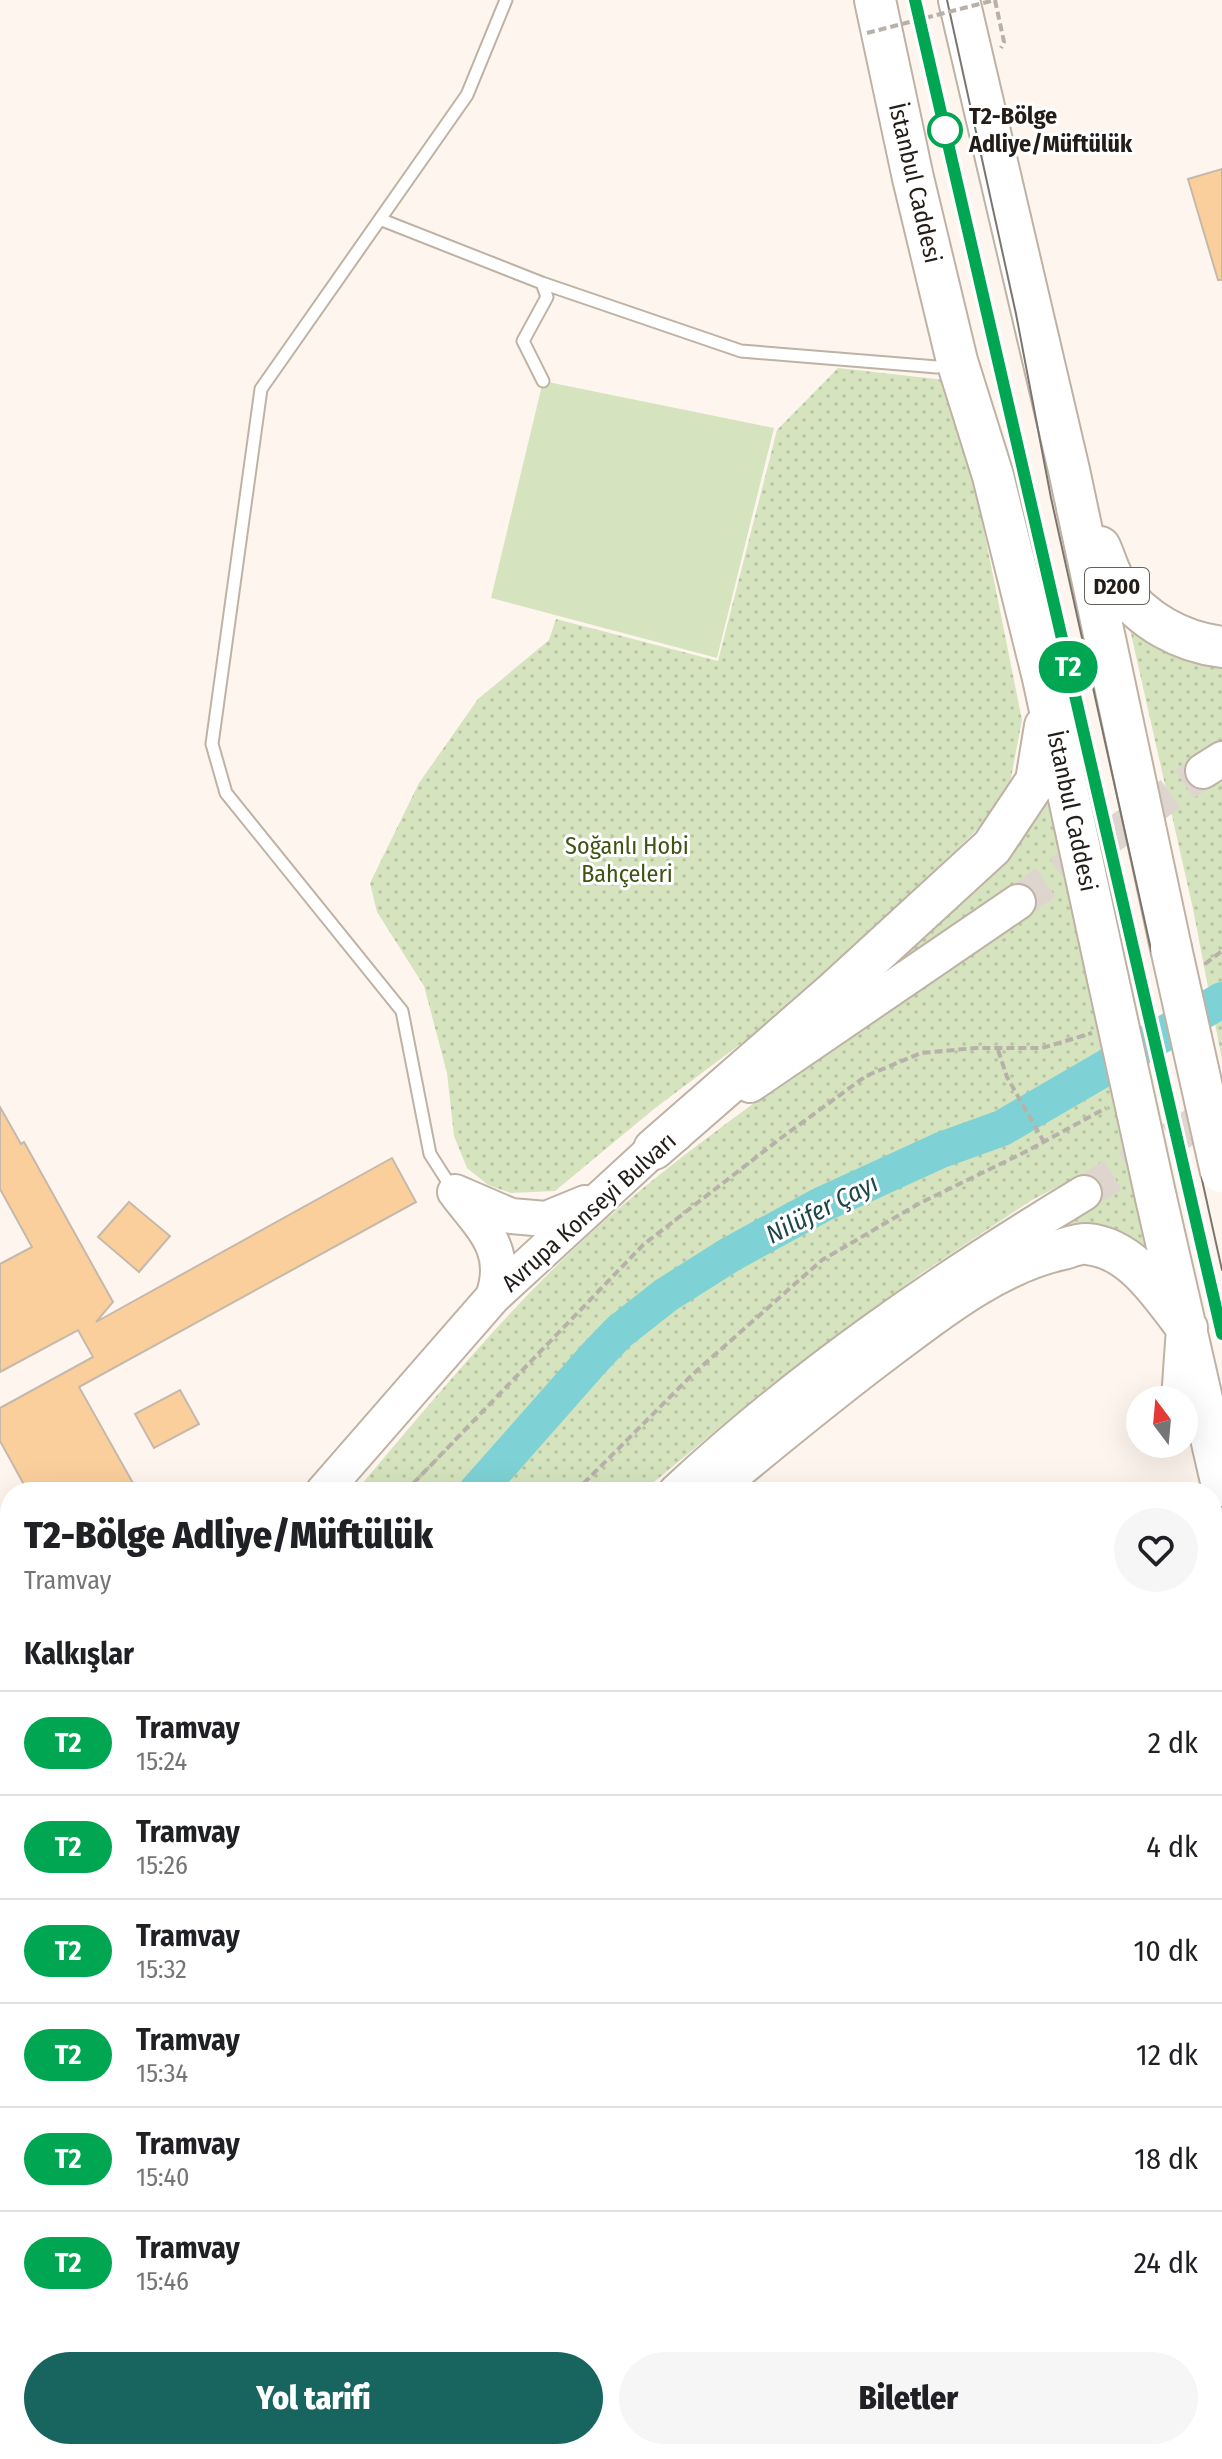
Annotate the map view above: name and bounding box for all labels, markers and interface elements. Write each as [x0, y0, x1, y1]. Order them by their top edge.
street label: İstanbul Caddesi [883, 100, 947, 266]
place label: T2-Bölge Adliye/Müftülük [968, 102, 1133, 158]
marker: T2-Bölge Adliye/Müftülük [928, 113, 962, 147]
road number: D200 [1085, 568, 1149, 604]
line badge: T2 [1032, 641, 1104, 693]
text: T2 [1055, 650, 1081, 683]
street label: İstanbul Caddesi [1041, 728, 1103, 894]
park label: Soğanlı Hobi Bahçeleri [565, 832, 689, 888]
street label: Avrupa Konseyi Bulvarı [496, 1126, 682, 1298]
water label: Nilüfer Çayı [761, 1168, 883, 1250]
north arrow [1126, 1386, 1198, 1458]
map controls [1126, 1386, 1198, 1458]
button: heart [1114, 1508, 1198, 1592]
text: T2-Bölge Adliye/Müftülük [24, 1512, 433, 1558]
text: Tramvay [24, 1565, 111, 1596]
text: Kalkışlar [24, 1636, 134, 1672]
text: Tramvay [136, 1710, 240, 1746]
text: 2 dk [1148, 1725, 1198, 1761]
text: T2 [55, 1726, 81, 1759]
text: 15:24 [136, 1746, 187, 1777]
text: Tramvay [136, 1814, 240, 1850]
text: 4 dk [1146, 1829, 1198, 1865]
text: T2 [55, 1830, 81, 1863]
text: 15:26 [136, 1850, 188, 1881]
text: Tramvay [136, 1918, 240, 1954]
text: 10 dk [1134, 1933, 1198, 1969]
text: T2 [55, 1934, 81, 1967]
text: 15:32 [136, 1954, 187, 1985]
text: Tramvay [136, 2022, 240, 2058]
text: 12 dk [1136, 2037, 1198, 2073]
text: T2 [55, 2038, 81, 2071]
text: 15:34 [136, 2058, 188, 2089]
text: Tramvay [136, 2126, 240, 2162]
text: 18 dk [1134, 2141, 1198, 2177]
text: T2 [55, 2142, 81, 2175]
text: 15:40 [136, 2162, 190, 2193]
text: Tramvay [136, 2230, 240, 2266]
text: 24 dk [1134, 2245, 1198, 2281]
text: T2 [55, 2246, 81, 2279]
text: 15:46 [136, 2266, 189, 2297]
button: Yol tarifi [24, 2352, 603, 2444]
button: Biletler [619, 2352, 1198, 2444]

